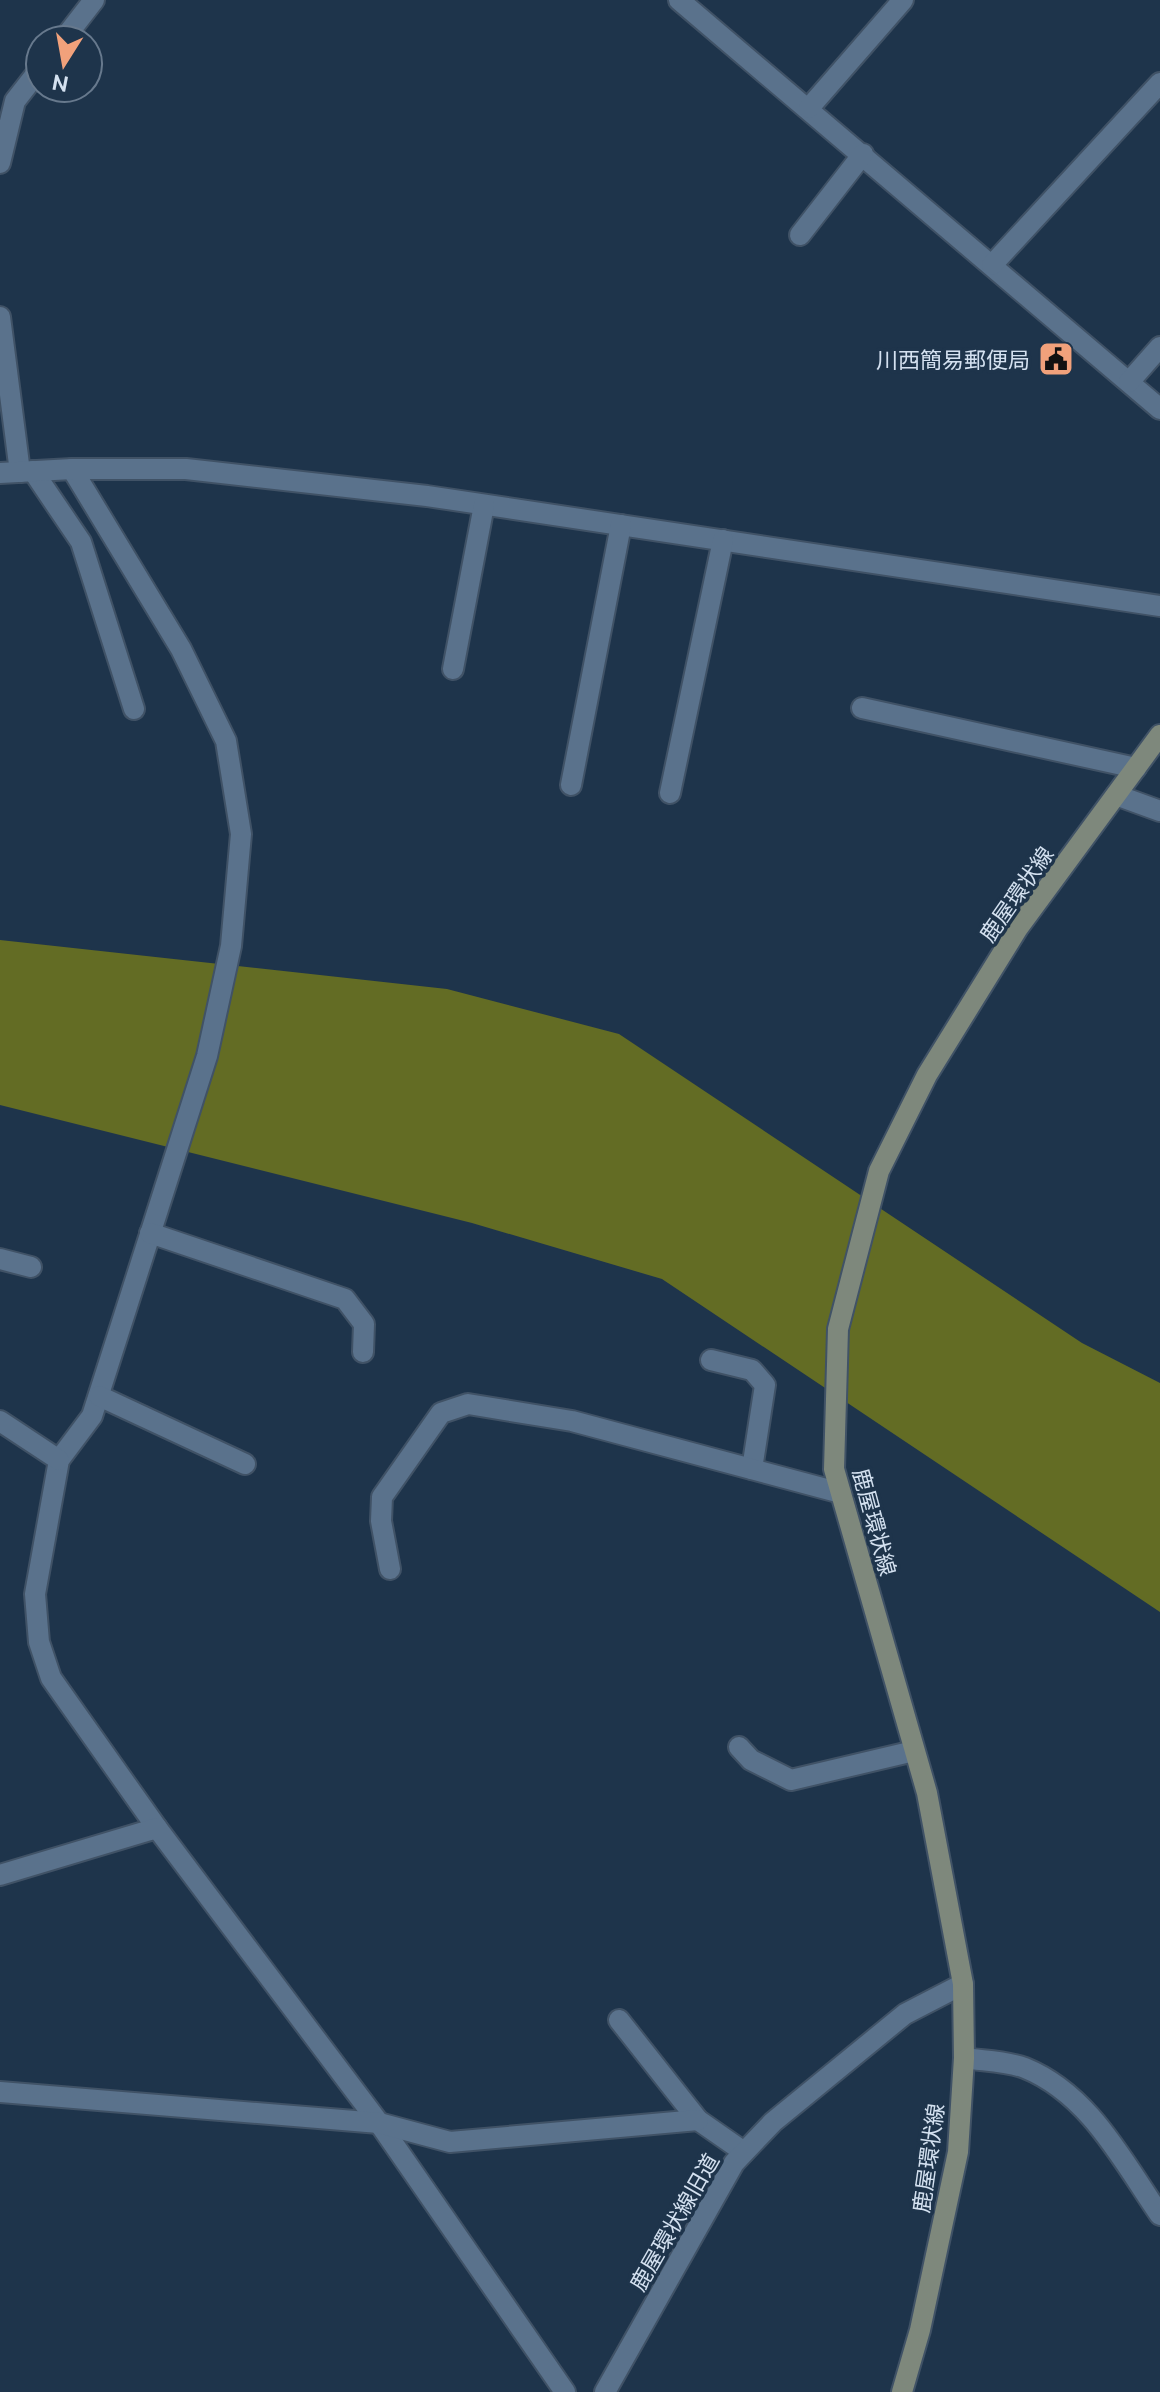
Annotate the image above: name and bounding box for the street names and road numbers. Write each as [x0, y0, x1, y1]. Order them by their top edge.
street label: 鹿屋環状線 [974, 842, 1058, 946]
street label: 鹿屋環状線 [849, 1466, 901, 1578]
street label: 鹿屋環状線 [908, 2102, 948, 2214]
street label: 鹿屋環状線旧道 [625, 2149, 723, 2295]

